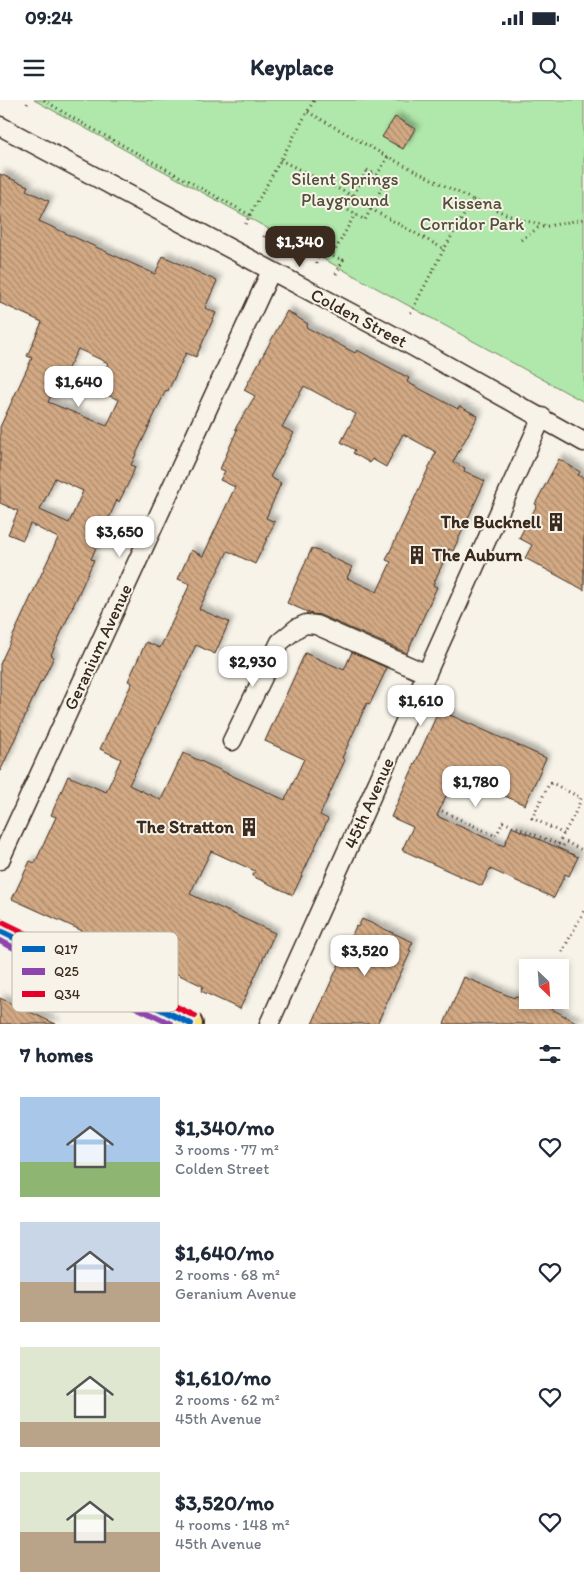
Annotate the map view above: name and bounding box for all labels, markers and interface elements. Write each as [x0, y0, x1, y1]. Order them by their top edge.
text: 09:24 [25, 6, 73, 29]
icon: menu [20, 54, 48, 82]
text: Keyplace [250, 54, 334, 81]
icon: search [536, 54, 564, 82]
park label: Silent Springs Playground [291, 168, 399, 211]
park label: Kissena Corridor Park [420, 192, 525, 235]
pin: $1,340 [259, 226, 341, 268]
text: $1,340 [276, 232, 324, 251]
street label: Colden Street [307, 283, 411, 353]
pin: $1,640 [38, 366, 120, 408]
text: $1,640 [55, 372, 103, 391]
place label: The Bucknell [440, 511, 542, 533]
building icon: The Bucknell [545, 511, 567, 533]
pin: $3,650 [79, 516, 161, 558]
text: $3,650 [96, 522, 144, 541]
building icon: The Auburn [406, 544, 428, 566]
place label: The Auburn [431, 544, 523, 566]
street label: Geranium Avenue [59, 580, 137, 714]
pin: $2,930 [212, 646, 294, 688]
text: $2,930 [229, 652, 277, 671]
pin: $1,610 [380, 684, 462, 727]
text: $1,610 [398, 691, 444, 710]
street label: 45th Avenue [339, 754, 399, 852]
pin: $1,780 [435, 766, 517, 808]
text: $1,780 [453, 772, 499, 791]
place label: The Stratton [136, 816, 235, 838]
building icon: The Stratton [238, 816, 260, 838]
legend [12, 932, 178, 1012]
pin: $3,520 [324, 934, 406, 977]
text: Q17 [54, 941, 78, 958]
text: $3,520 [341, 941, 389, 960]
north arrow [519, 959, 569, 1009]
map controls [519, 959, 569, 1009]
text: Q25 [54, 963, 79, 980]
text: Q34 [54, 986, 81, 1003]
icon: filters [536, 1040, 564, 1068]
text: 7 homes [20, 1042, 94, 1067]
text: $1,340/mo [175, 1115, 275, 1140]
icon: home [60, 1117, 120, 1177]
icon: heart [536, 1133, 564, 1161]
text: 3 rooms · 77 m² [175, 1140, 279, 1159]
text: Colden Street [175, 1159, 269, 1178]
text: $1,640/mo [175, 1240, 274, 1265]
icon: home [60, 1242, 120, 1302]
icon: heart [536, 1258, 564, 1286]
text: 2 rooms · 68 m² [175, 1265, 280, 1284]
text: Geranium Avenue [175, 1284, 297, 1303]
text: $1,610/mo [175, 1365, 271, 1390]
icon: home [60, 1367, 120, 1427]
icon: heart [536, 1383, 564, 1411]
text: 2 rooms · 62 m² [175, 1390, 280, 1409]
text: 45th Avenue [175, 1409, 262, 1428]
text: $3,520/mo [175, 1490, 274, 1515]
icon: home [60, 1492, 120, 1552]
icon: heart [536, 1508, 564, 1536]
text: 4 rooms · 148 m² [175, 1515, 290, 1534]
text: 45th Avenue [175, 1534, 262, 1553]

